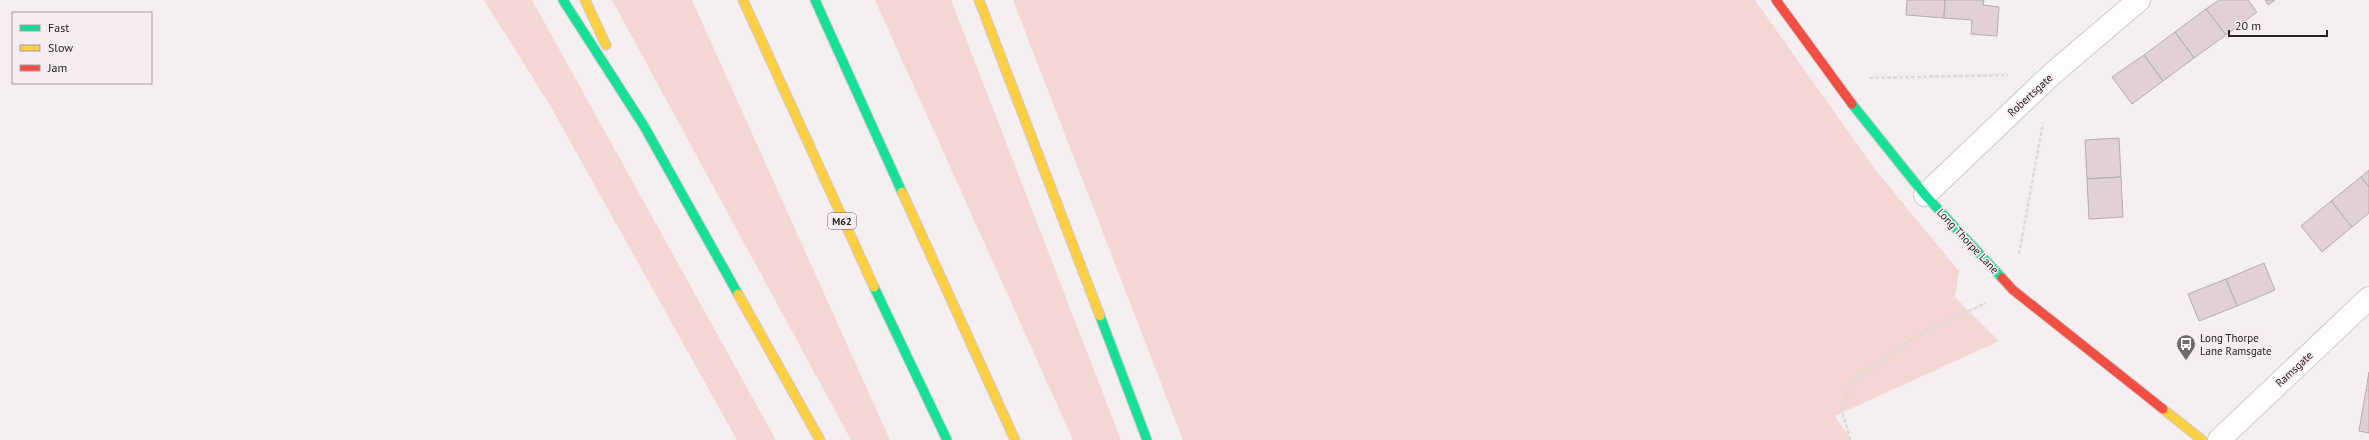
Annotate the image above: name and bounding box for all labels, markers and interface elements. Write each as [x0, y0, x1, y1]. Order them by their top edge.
legend [12, 12, 152, 84]
scale bar [2229, 12, 2327, 38]
text: 20 m [2235, 18, 2261, 33]
text: Fast [48, 20, 69, 35]
text: Slow [48, 40, 73, 55]
text: Jam [47, 60, 67, 75]
street label: Robertsgate [2005, 70, 2056, 119]
street label: Long Thorpe Lane [1934, 205, 2002, 277]
road number: M62 [828, 213, 856, 229]
place label: Long Thorpe Lane Ramsgate [2200, 331, 2272, 358]
bus stop icon: Long Thorpe Lane Ramsgate [2175, 333, 2197, 361]
street label: Ramsgate [2272, 348, 2316, 390]

